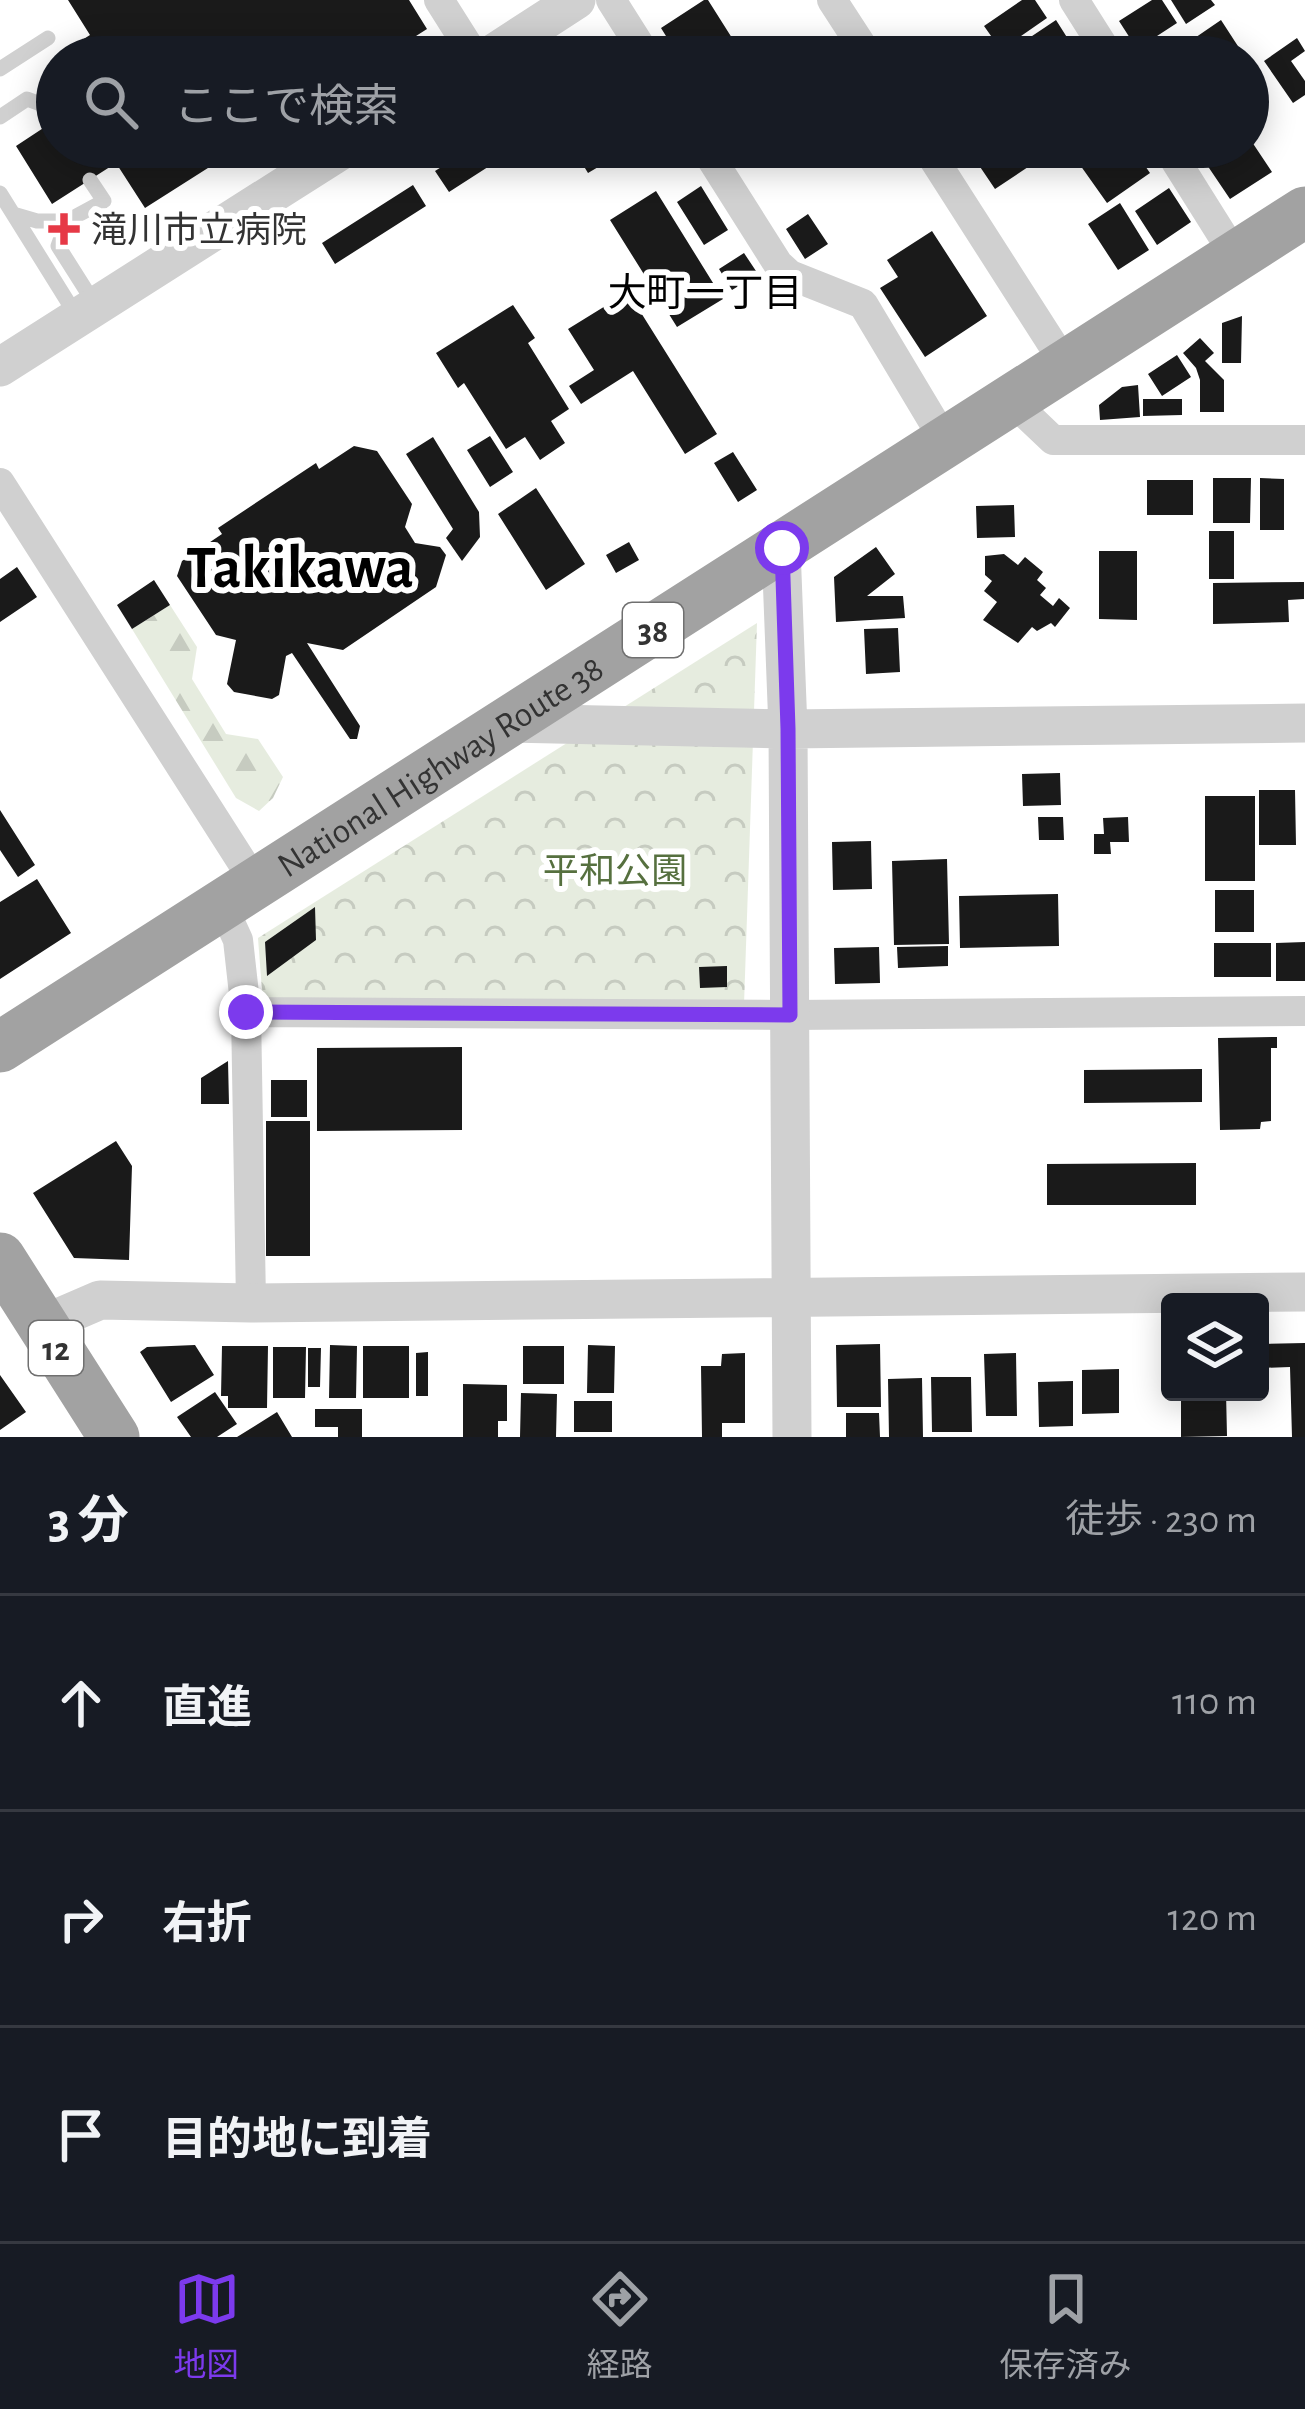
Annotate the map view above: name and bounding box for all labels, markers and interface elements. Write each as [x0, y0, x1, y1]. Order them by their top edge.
search box [36, 36, 1269, 168]
icon: search [78, 69, 144, 135]
text: ここで検索 [174, 85, 399, 130]
place label: 滝川市立病院 [91, 211, 307, 249]
marker: 滝川市立病院 [48, 213, 80, 245]
district label: 大町一丁目 [607, 273, 803, 314]
route start [755, 521, 809, 575]
district label: Takikawa [186, 539, 414, 599]
road number: 38 [623, 603, 683, 657]
street label: National Highway Route 38 [272, 650, 610, 885]
park label: 平和公園 [543, 853, 687, 890]
route end [219, 985, 273, 1039]
map controls [1161, 1293, 1269, 1401]
button: layers [1161, 1293, 1269, 1401]
road number: 12 [29, 1321, 83, 1375]
text: 3 分 [48, 1496, 129, 1547]
text: 徒歩 · 230 m [1065, 1501, 1257, 1540]
icon: ahead [48, 1670, 114, 1736]
text: 110 m [1172, 1683, 1257, 1722]
text: 直進 [162, 1686, 252, 1731]
icon: right [48, 1886, 114, 1952]
text: 120 m [1168, 1899, 1257, 1938]
text: 右折 [162, 1902, 252, 1947]
icon: arrive [48, 2102, 114, 2168]
text: 目的地に到着 [162, 2118, 432, 2163]
tab: 地図 [174, 2266, 240, 2387]
tab: 経路 [587, 2266, 653, 2387]
tab: 保存済み [1000, 2266, 1132, 2387]

